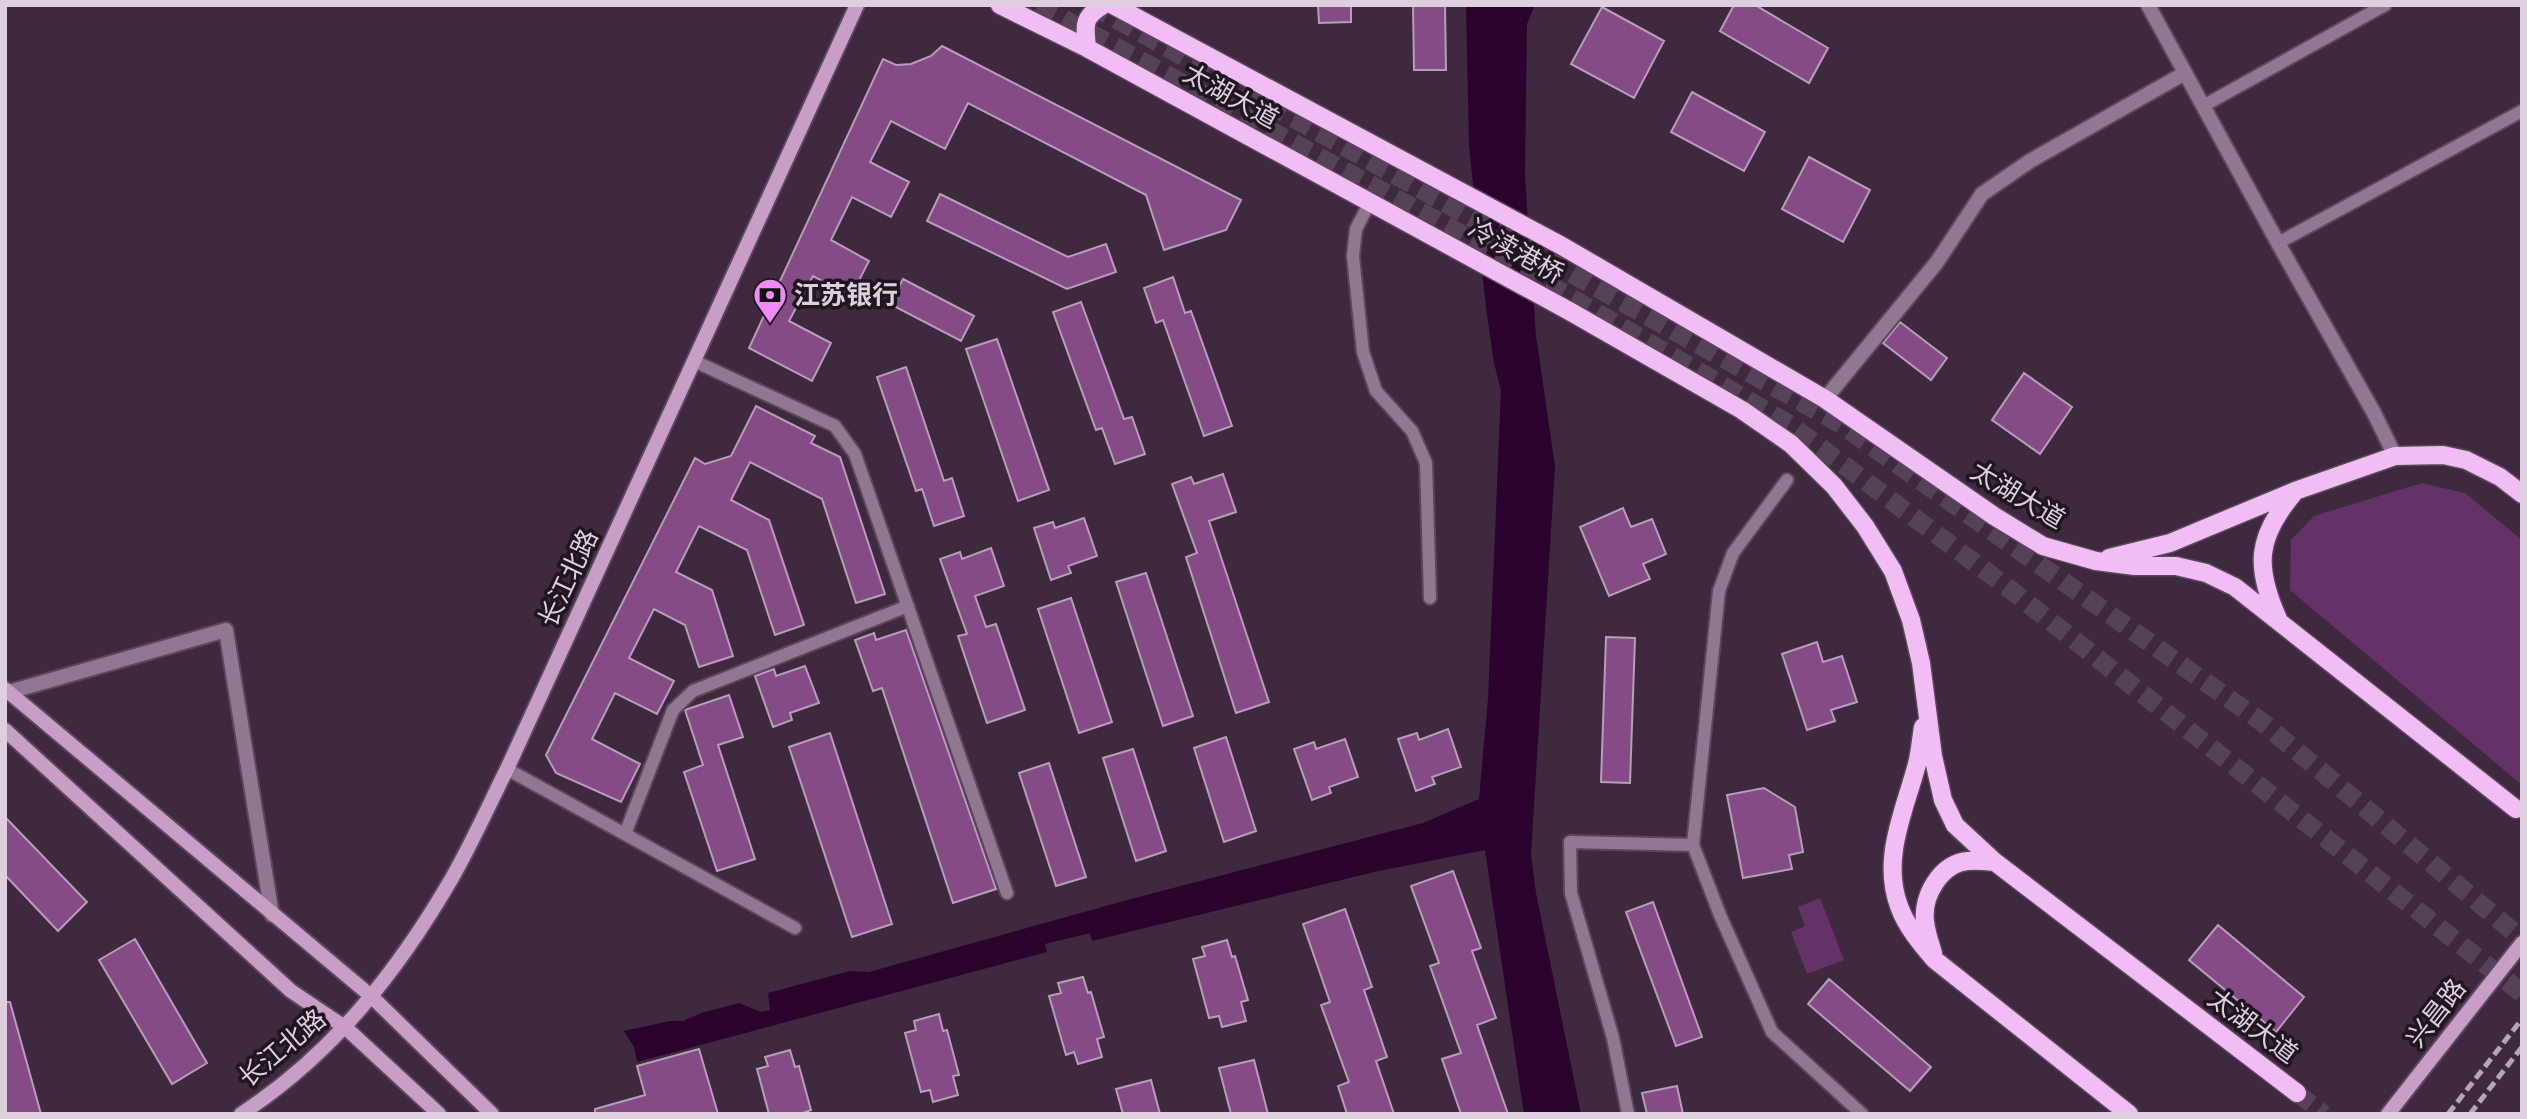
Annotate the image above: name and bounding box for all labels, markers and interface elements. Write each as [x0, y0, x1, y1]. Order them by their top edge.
street label: 太湖大道 [1178, 58, 1284, 135]
street label: 冷渎港桥 [1463, 213, 1569, 290]
bank icon: 江苏银行 [751, 276, 789, 325]
place label: 江苏银行 [794, 280, 898, 311]
street label: 太湖大道 [1965, 455, 2070, 536]
street label: 长江北路 [532, 525, 604, 632]
street label: 兴昌路 [2400, 973, 2473, 1054]
street label: 太湖大道 [2202, 983, 2304, 1070]
street label: 长江北路 [233, 1003, 332, 1094]

